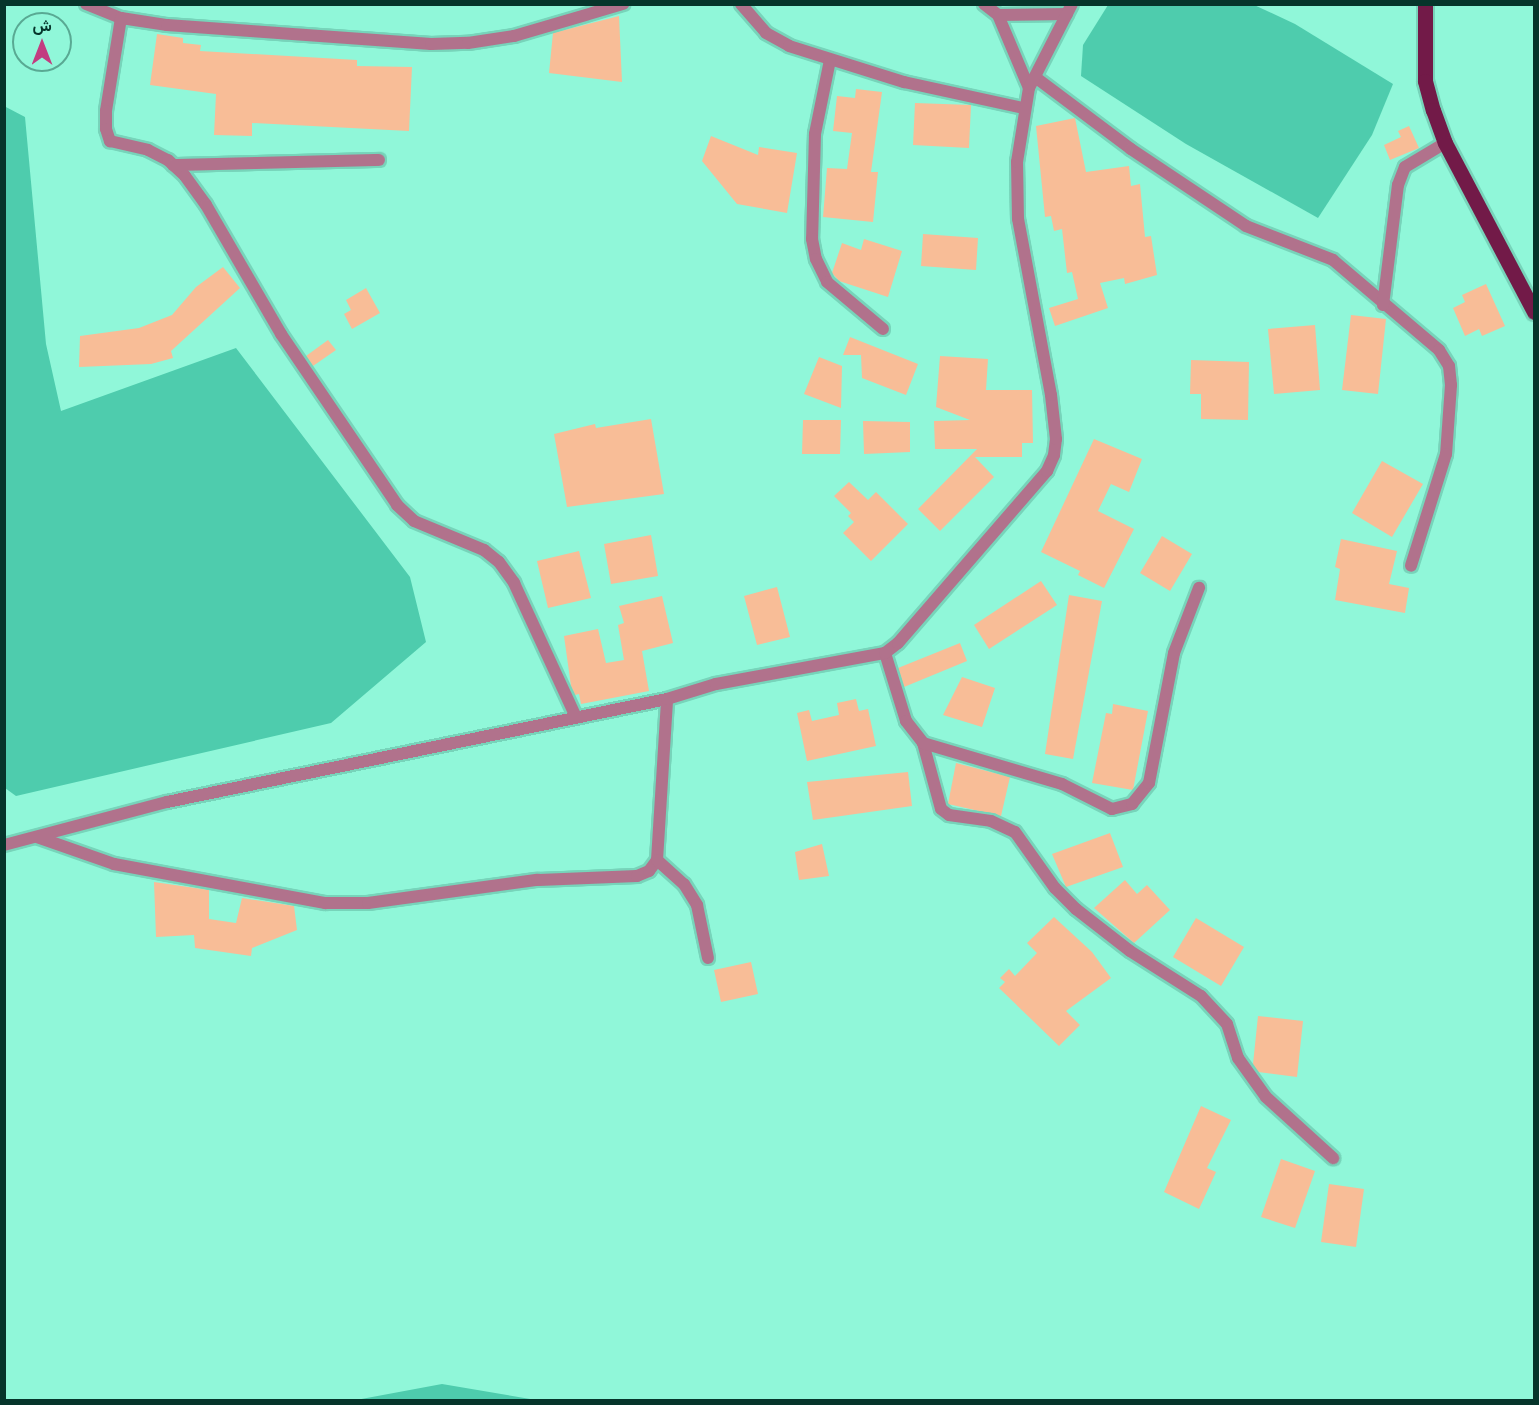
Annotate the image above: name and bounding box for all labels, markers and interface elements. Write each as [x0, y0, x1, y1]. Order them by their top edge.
north arrow [12, 12, 72, 72]
text: ش [32, 16, 52, 35]

